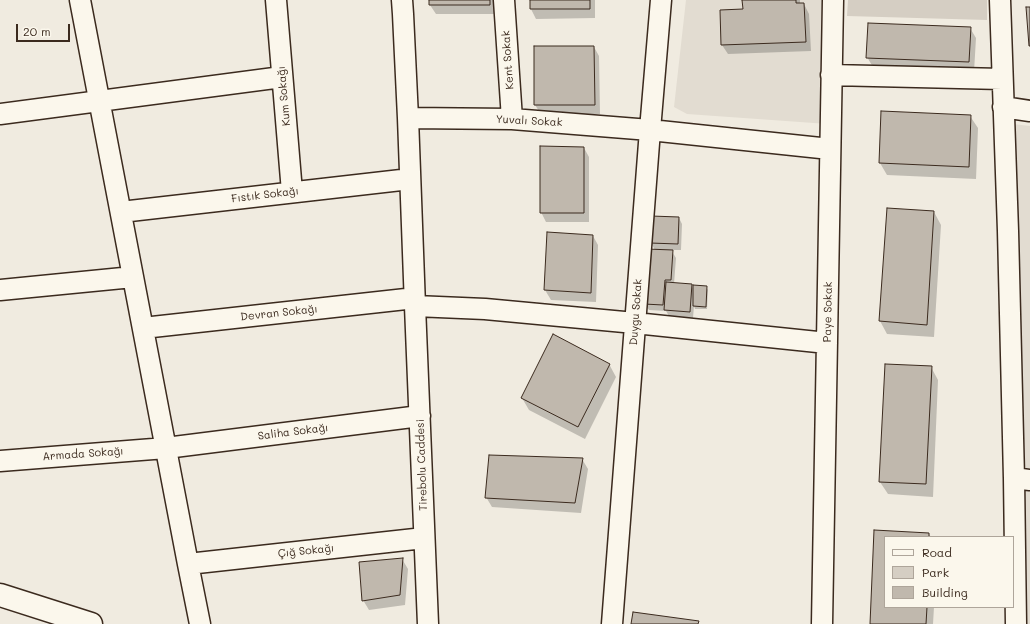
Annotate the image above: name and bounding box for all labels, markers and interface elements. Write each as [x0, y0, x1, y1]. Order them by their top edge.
scale bar [18, 16, 72, 42]
text: 20 m [23, 23, 51, 39]
street label: Kent Sokak [499, 30, 517, 90]
street label: Kum Sokağı [275, 65, 293, 127]
street label: Yuvalı Sokak [495, 113, 563, 129]
street label: Fıstık Sokağı [231, 184, 299, 206]
street label: Duygu Sokak [627, 278, 645, 346]
street label: Paye Sokak [821, 281, 835, 343]
street label: Devran Sokağı [240, 302, 318, 324]
street label: Tirebolu Caddesi [414, 419, 430, 511]
street label: Saliha Sokağı [257, 421, 329, 443]
street label: Armada Sokağı [42, 445, 124, 463]
legend [884, 536, 1014, 608]
street label: Çığ Sokağı [277, 541, 335, 561]
text: Road [922, 544, 952, 560]
text: Park [922, 564, 949, 580]
text: Building [922, 584, 968, 600]

